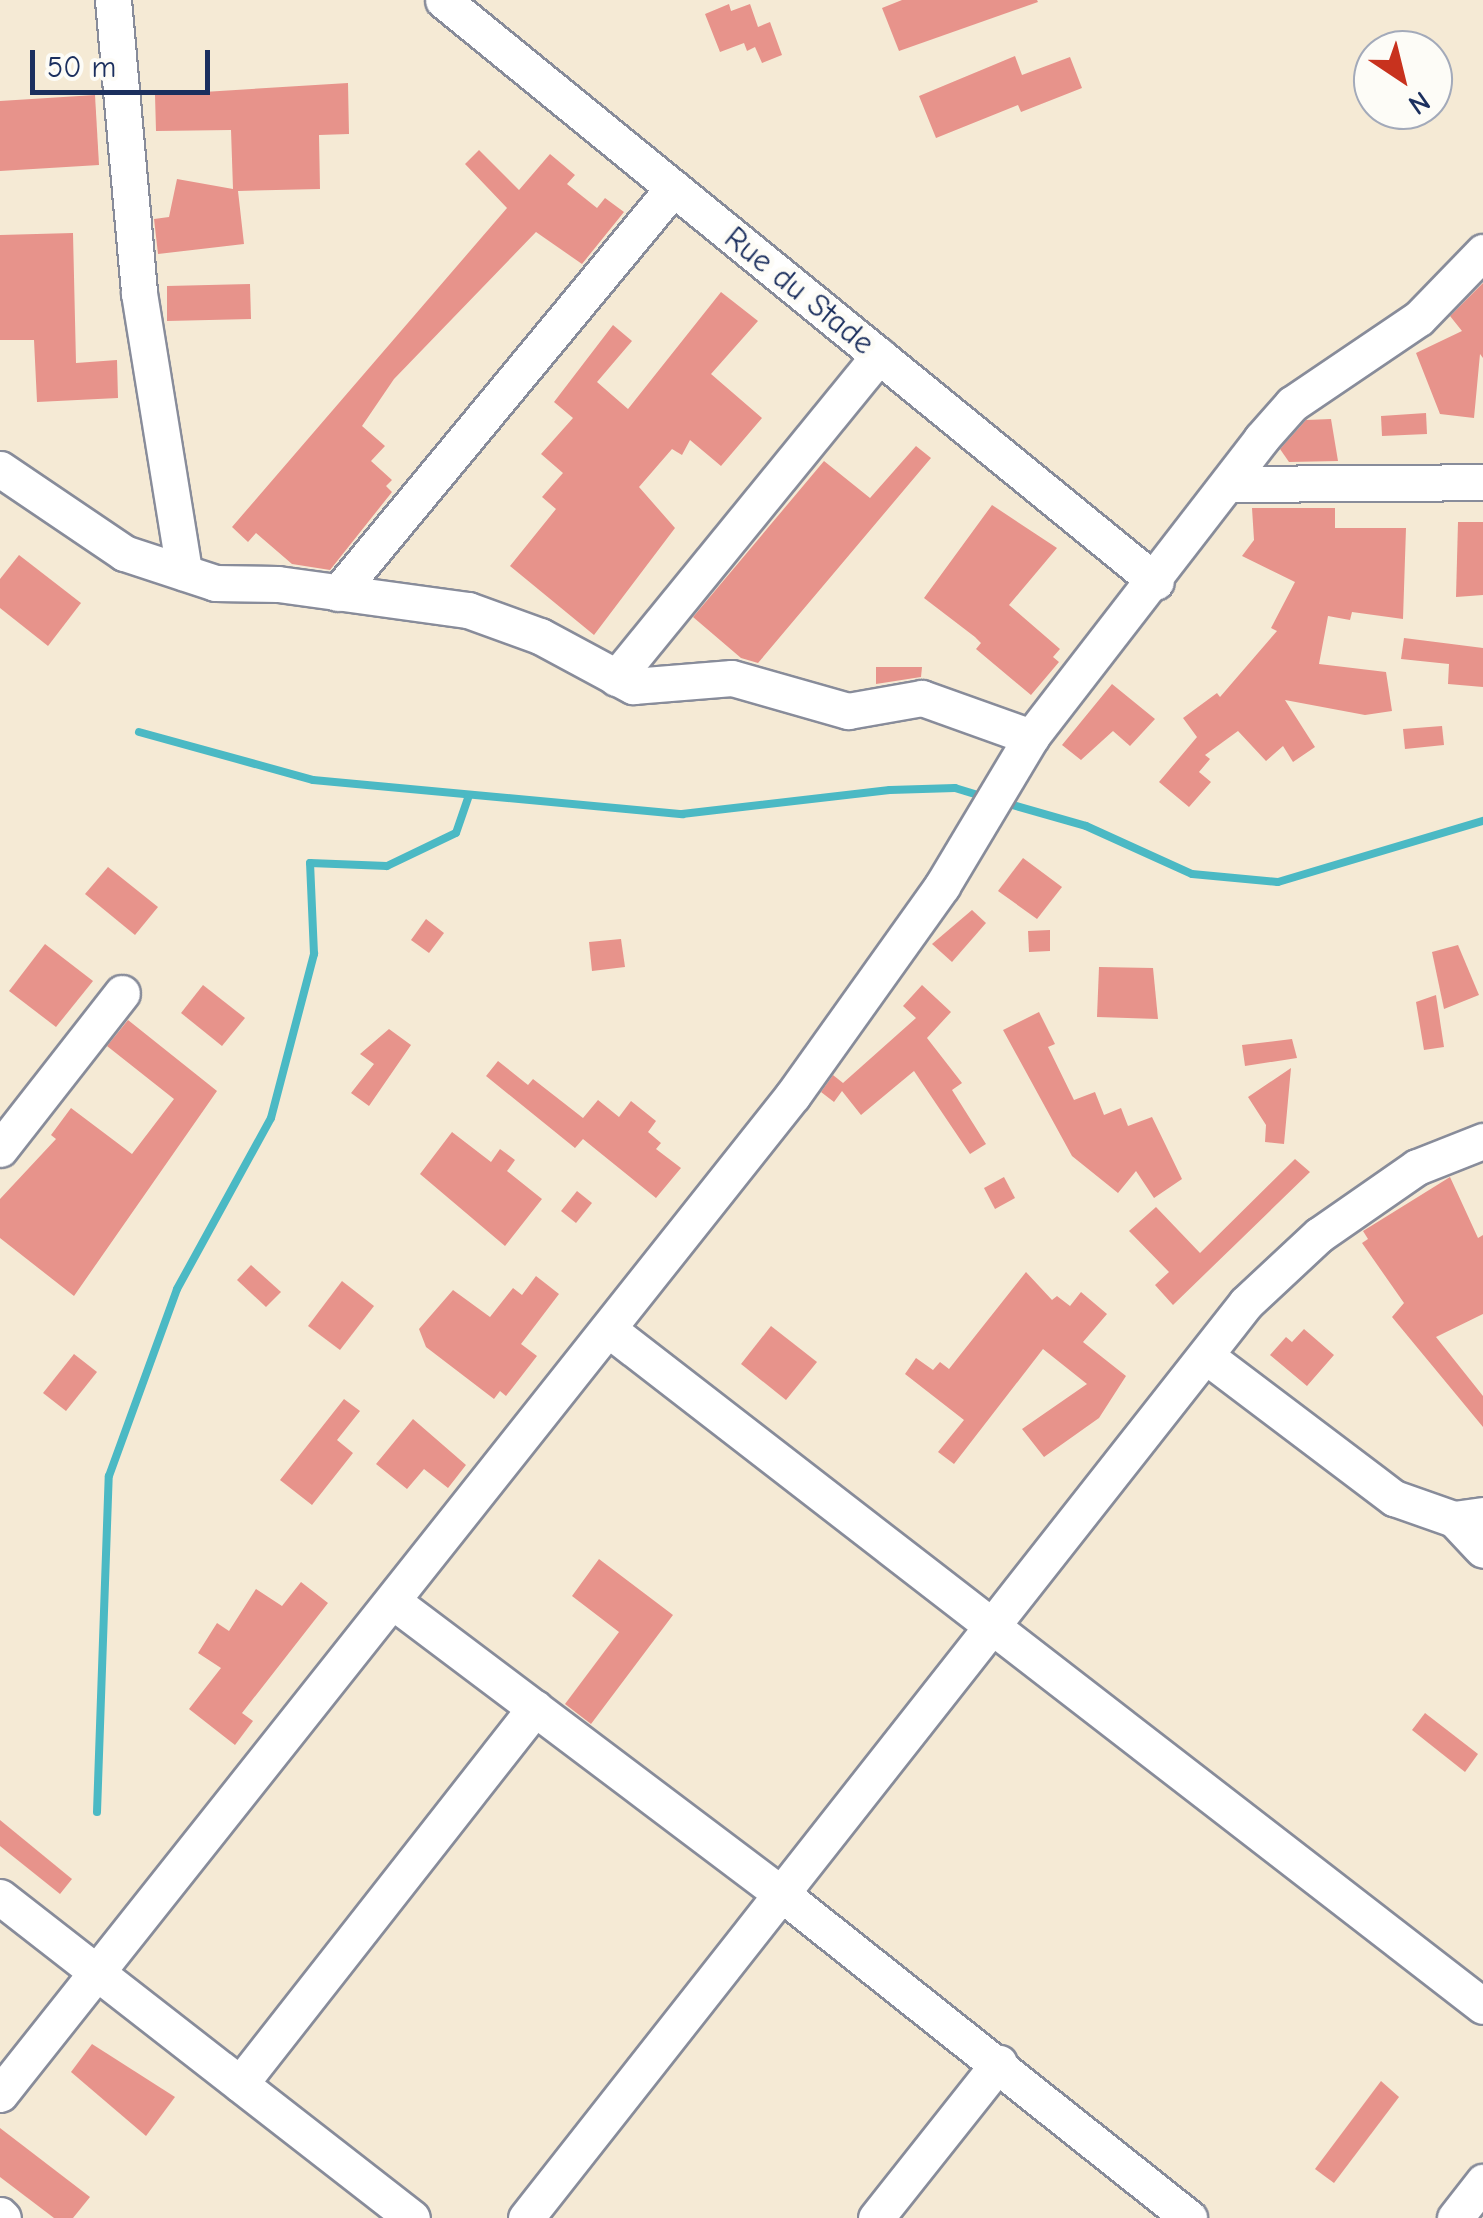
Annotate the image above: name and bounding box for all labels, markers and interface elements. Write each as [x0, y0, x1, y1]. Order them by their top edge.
scale bar [35, 30, 215, 92]
north arrow [1353, 30, 1453, 130]
text: 50 m [47, 50, 116, 85]
text: N [1402, 85, 1436, 121]
street label: Rue du Stade [716, 219, 882, 363]

